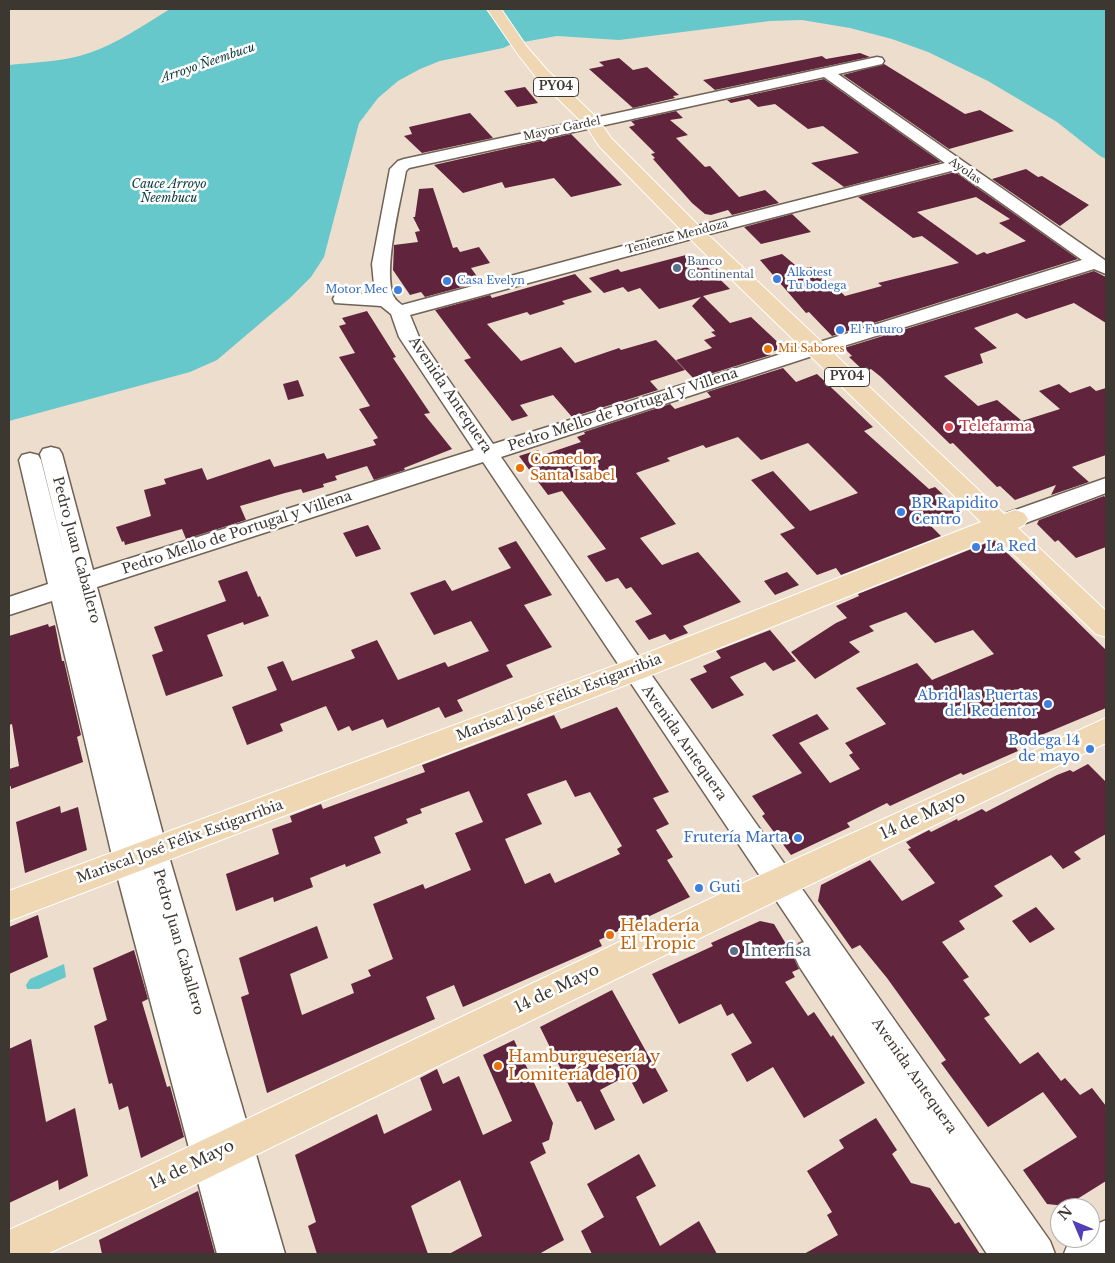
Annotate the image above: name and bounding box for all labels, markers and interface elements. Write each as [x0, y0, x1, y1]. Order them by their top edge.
water label: Arroyo Ñeembucu [159, 40, 257, 86]
road number: PY04 [534, 77, 578, 96]
street label: Mayor Gardel [522, 114, 602, 144]
street label: Ayolas [946, 155, 984, 187]
water label: Cauce Arroyo Ñeembucu [131, 178, 207, 206]
street label: Teniente Mendoza [625, 217, 729, 257]
place label: Banco Continental [687, 255, 754, 281]
marker: Banco Continental [671, 262, 683, 274]
place label: Alkotest Tu bodega [787, 266, 847, 292]
marker: Alkotest Tu bodega [771, 273, 783, 285]
place label: Casa Evelyn [457, 274, 525, 288]
marker: Casa Evelyn [441, 275, 453, 287]
place label: Motor Mec [325, 283, 388, 297]
marker: Motor Mec [392, 284, 404, 296]
place label: El Futuro [850, 323, 903, 337]
marker: El Futuro [834, 324, 846, 336]
street label: Avenida Antequera [405, 334, 495, 456]
place label: Mil Sabores [778, 342, 844, 356]
marker: Mil Sabores [762, 343, 774, 355]
street label: Pedro Mello de Portugal y Villena [506, 365, 740, 455]
road number: PY04 [824, 368, 870, 387]
place label: Telefarma [959, 419, 1032, 435]
marker: Telefarma [943, 421, 955, 433]
place label: Comedor Santa Isabel [530, 452, 615, 484]
marker: Comedor Santa Isabel [514, 462, 526, 474]
street label: Pedro Juan Caballero [48, 475, 104, 625]
street label: Pedro Mello de Portugal y Villena [120, 488, 354, 578]
place label: BR Rapidito Centro [911, 496, 998, 528]
marker: BR Rapidito Centro [895, 506, 907, 518]
place label: La Red [986, 539, 1036, 555]
marker: La Red [970, 541, 982, 553]
street label: Mariscal José Félix Estigarribia [454, 651, 664, 745]
street label: Avenida Antequera [638, 682, 730, 804]
place label: Abrid las Puertas del Redentor [917, 688, 1038, 720]
marker: Abrid las Puertas del Redentor [1042, 698, 1054, 710]
place label: Bodega 14 de mayo [1008, 733, 1080, 766]
marker: Bodega 14 de mayo [1084, 743, 1096, 755]
street label: 14 de Mayo [877, 788, 969, 844]
street label: Mariscal José Félix Estigarribia [74, 797, 286, 887]
place label: Frutería Marta [683, 830, 788, 846]
marker: Frutería Marta [792, 832, 804, 844]
street label: Pedro Juan Caballero [149, 867, 207, 1017]
place label: Guti [709, 880, 741, 896]
marker: Guti [693, 882, 705, 894]
place label: Heladería El Tropic [620, 916, 700, 954]
marker: Heladería El Tropic [604, 929, 616, 941]
place label: Interfisa [744, 941, 811, 961]
marker: Interfisa [728, 945, 740, 957]
street label: 14 de Mayo [511, 960, 603, 1018]
street label: Avenida Antequera [868, 1015, 960, 1137]
place label: Hamburguesería y Lomitería de 10 [508, 1047, 660, 1085]
marker: Hamburguesería y Lomitería de 10 [492, 1060, 504, 1072]
street label: 14 de Mayo [146, 1136, 238, 1194]
north arrow [1050, 1198, 1100, 1248]
text: N [1054, 1202, 1076, 1224]

